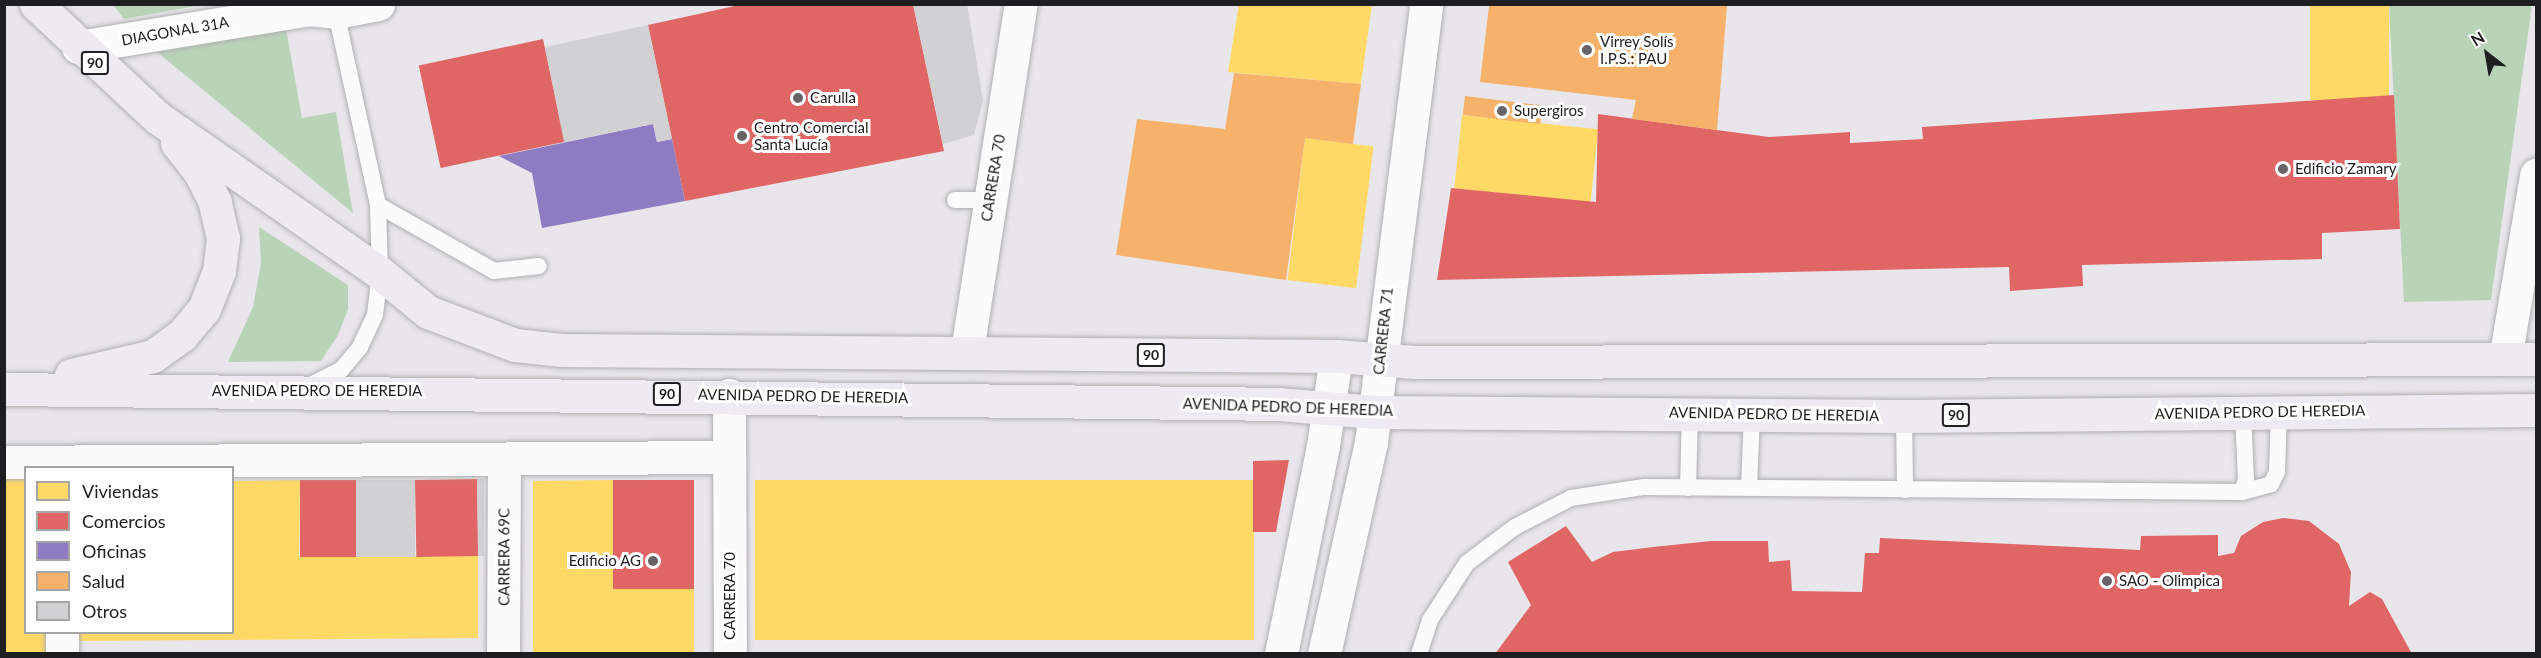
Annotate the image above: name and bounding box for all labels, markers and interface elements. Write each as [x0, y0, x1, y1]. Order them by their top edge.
street label: DIAGONAL 31A [120, 13, 230, 49]
north arrow [2457, 24, 2517, 84]
text: N [2467, 27, 2488, 49]
place label: Virrey Solís I.P.S.: PAU [1600, 32, 1674, 67]
marker: Virrey Solís I.P.S.: PAU [1578, 41, 1596, 59]
road number: 90 [80, 52, 110, 74]
place label: Carulla [810, 89, 856, 107]
marker: Carulla [791, 91, 805, 105]
place label: Supergiros [1514, 102, 1584, 120]
marker: Supergiros [1495, 104, 1509, 118]
place label: Centro Comercial Santa Lucía [754, 118, 868, 153]
marker: Centro Comercial Santa Lucía [735, 129, 749, 143]
street label: CARRERA 70 [977, 133, 1009, 223]
place label: Edificio Zamary [2295, 160, 2396, 178]
marker: Edificio Zamary [2276, 162, 2290, 176]
street label: CARRERA 71 [1369, 286, 1397, 376]
road number: 90 [1136, 344, 1166, 366]
street label: AVENIDA PEDRO DE HEREDIA [212, 382, 422, 400]
road number: 90 [652, 383, 682, 405]
street label: AVENIDA PEDRO DE HEREDIA [697, 385, 909, 407]
street label: AVENIDA PEDRO DE HEREDIA [1182, 394, 1394, 420]
street label: AVENIDA PEDRO DE HEREDIA [2154, 401, 2366, 423]
street label: AVENIDA PEDRO DE HEREDIA [1668, 403, 1880, 425]
road number: 90 [1941, 404, 1971, 426]
legend [24, 466, 234, 634]
text: Viviendas [82, 480, 158, 502]
street label: CARRERA 69C [495, 508, 513, 606]
text: Comercios [82, 510, 165, 532]
text: Oficinas [82, 540, 146, 562]
place label: Edificio AG [568, 552, 641, 570]
street label: CARRERA 70 [721, 552, 739, 640]
marker: Edificio AG [646, 554, 660, 568]
text: Salud [82, 570, 125, 592]
place label: SAO - Olimpica [2119, 572, 2220, 590]
marker: SAO - Olimpica [2100, 574, 2114, 588]
text: Otros [82, 600, 127, 622]

